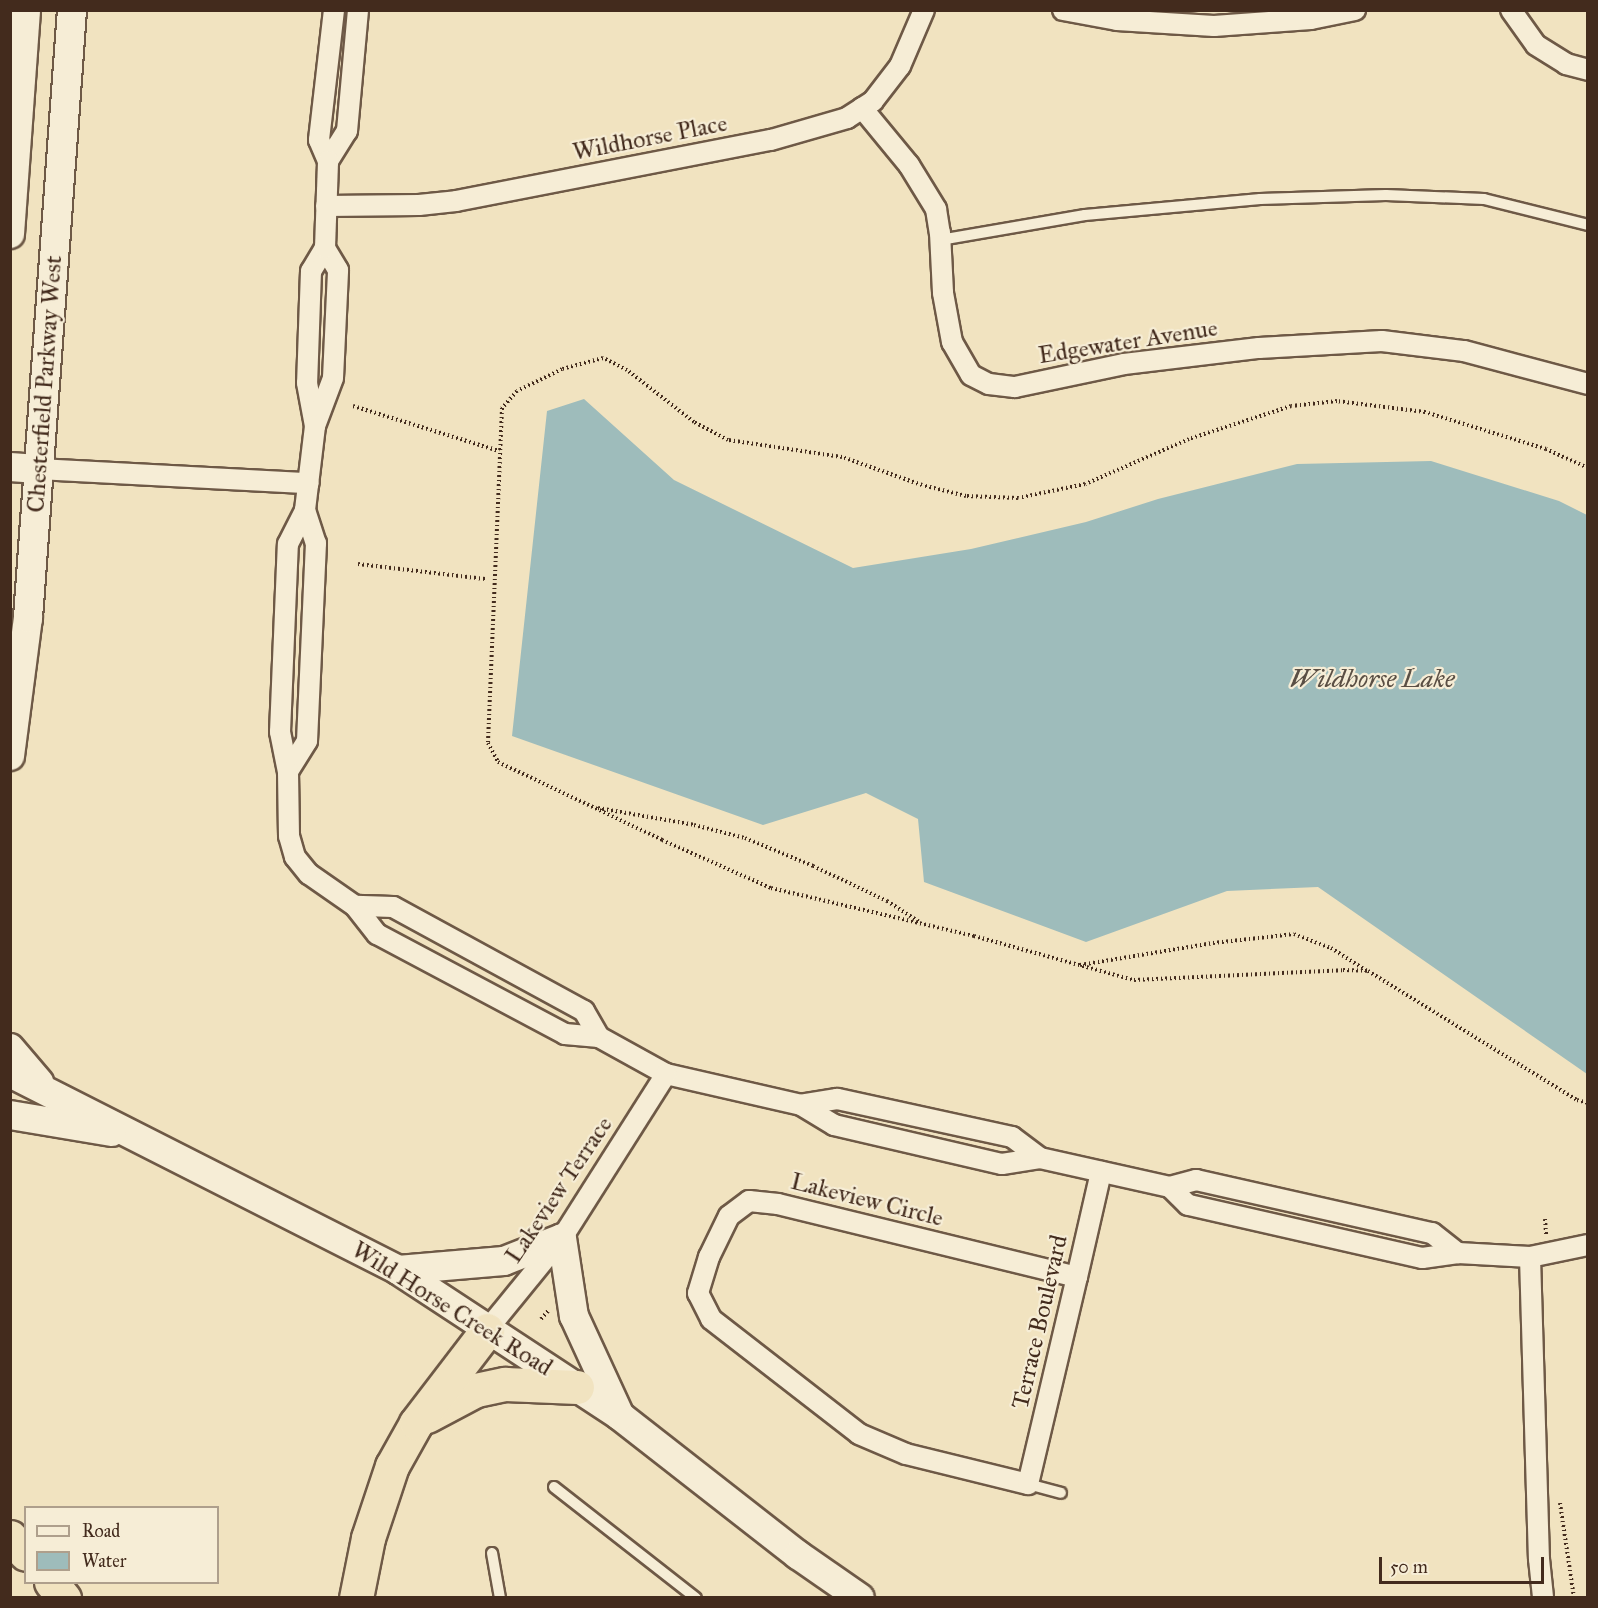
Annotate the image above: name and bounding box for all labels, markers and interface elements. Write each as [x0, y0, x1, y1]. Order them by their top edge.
street label: Wildhorse Place [570, 109, 730, 167]
street label: Chesterfield Parkway West [22, 254, 68, 514]
street label: Edgewater Avenue [1036, 314, 1220, 370]
water label: Wildhorse Lake [1289, 663, 1455, 695]
street label: Lakeview Terrace [499, 1111, 619, 1269]
street label: Lakeview Circle [788, 1167, 946, 1233]
street label: Terrace Boulevard [1006, 1232, 1074, 1412]
street label: Wild Horse Creek Road [346, 1236, 558, 1382]
legend [24, 1506, 219, 1584]
text: Road [82, 1520, 120, 1542]
scale bar [1382, 1545, 1547, 1583]
text: Water [82, 1550, 126, 1572]
text: 50 m [1390, 1556, 1428, 1578]

